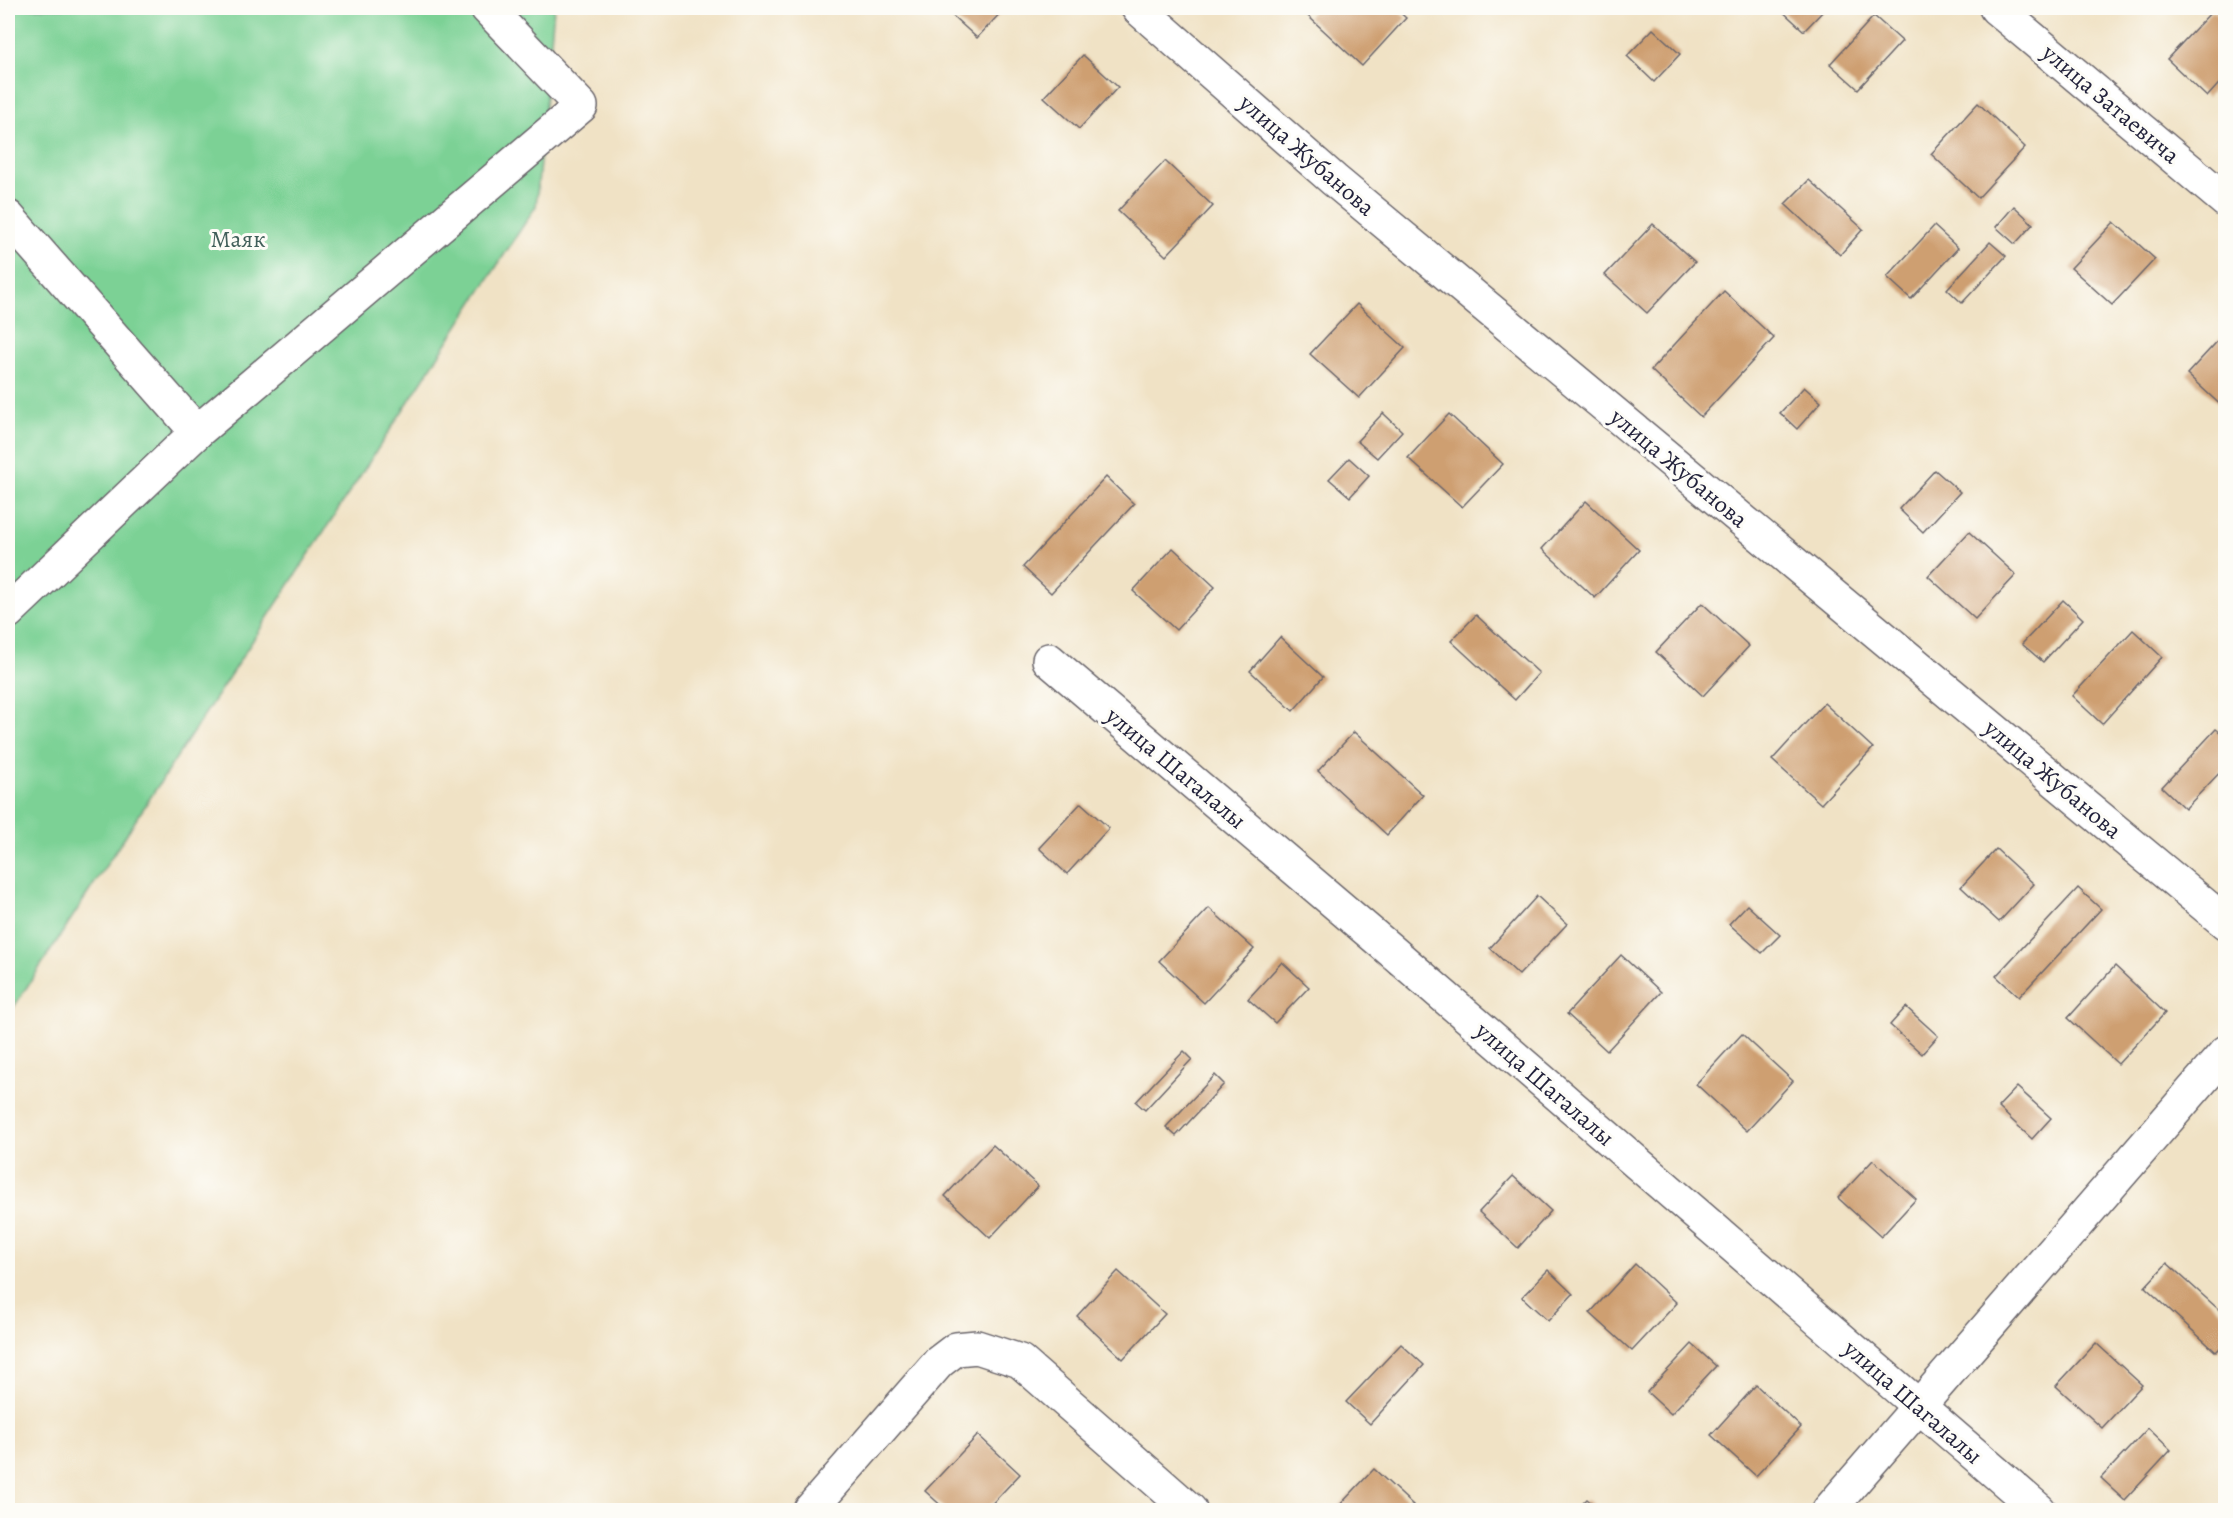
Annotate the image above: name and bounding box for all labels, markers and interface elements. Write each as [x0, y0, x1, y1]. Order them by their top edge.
street label: улица Затаевича [2035, 36, 2187, 171]
street label: улица Жубанова [1231, 86, 1382, 223]
park label: Маяк [210, 223, 266, 255]
street label: улица Жубанова [1603, 400, 1755, 535]
street label: улица Шагалалы [1098, 699, 1253, 836]
street label: улица Жубанова [1977, 711, 2129, 846]
street label: улица Шагалалы [1468, 1014, 1621, 1153]
street label: улица Шагалалы [1836, 1332, 1989, 1471]

